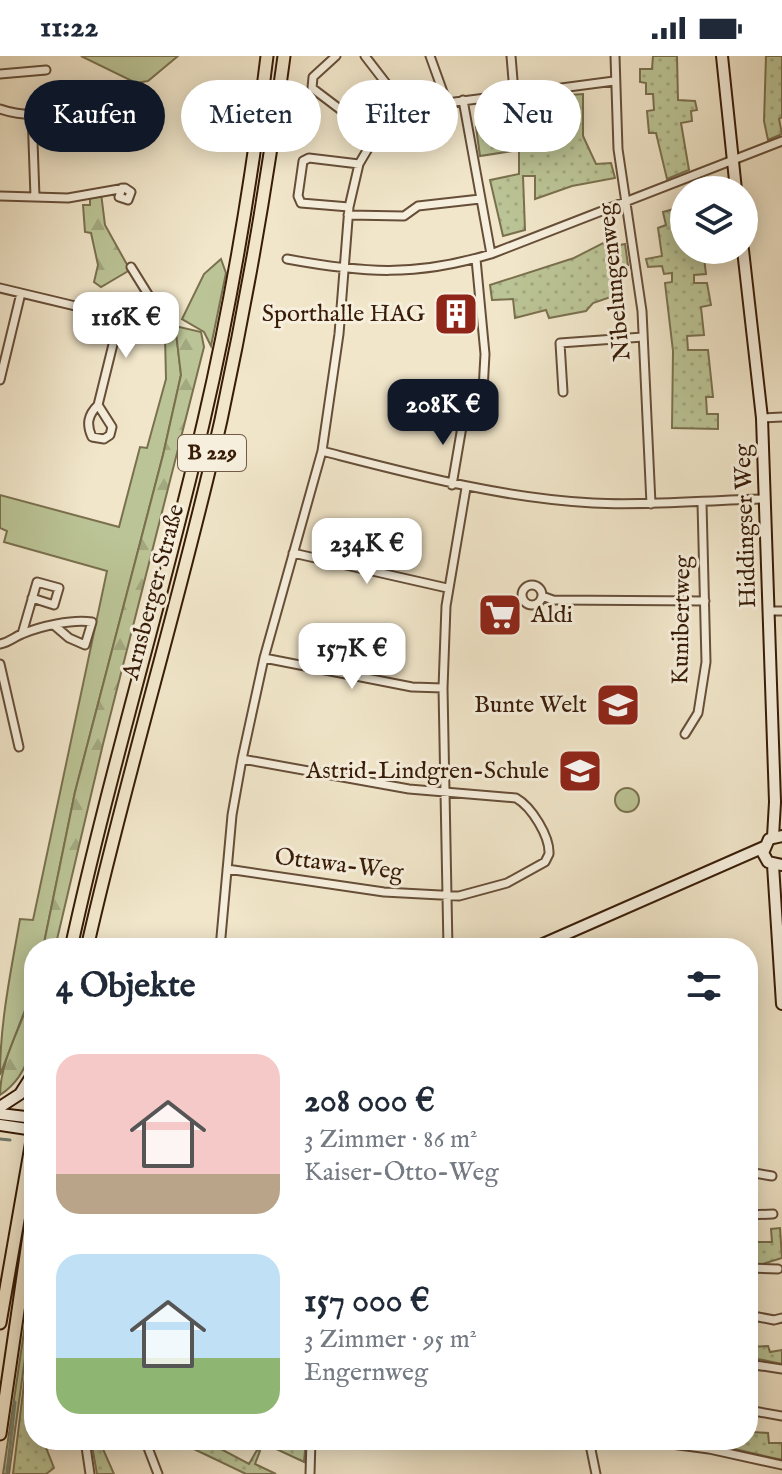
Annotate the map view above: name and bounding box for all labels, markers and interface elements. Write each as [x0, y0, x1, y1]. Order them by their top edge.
text: 11:22 [40, 9, 98, 47]
chip: Kaufen [24, 80, 165, 152]
chip: Mieten [181, 80, 321, 152]
chip: Filter [337, 80, 458, 152]
chip: Neu [474, 80, 581, 152]
map controls [670, 176, 758, 264]
button: layers [670, 176, 758, 264]
street label: Nibelungenweg [591, 201, 639, 363]
building icon: Sporthalle HAG [432, 290, 480, 338]
pin: 116K € [61, 292, 191, 360]
place label: Sporthalle HAG [262, 299, 425, 330]
text: 116K € [91, 301, 161, 334]
pin: 208K € [378, 379, 508, 447]
text: 208K € [406, 388, 480, 421]
road number: B 229 [178, 435, 246, 471]
street label: Hiddingser Weg [728, 443, 764, 608]
street label: Arnsberger Straße [115, 501, 192, 684]
pin: 234K € [302, 518, 432, 586]
text: 234K € [330, 527, 404, 560]
street label: Kunibertweg [665, 554, 699, 685]
supermarket icon: Aldi [476, 591, 524, 639]
place label: Aldi [530, 600, 573, 631]
pin: 157K € [287, 623, 417, 691]
text: 157K € [317, 632, 387, 665]
school or university icon: Bunte Welt [594, 681, 642, 729]
place label: Bunte Welt [474, 690, 587, 721]
school or university icon: Astrid-Lindgren-Schule [556, 747, 604, 795]
place label: Astrid-Lindgren-Schule [305, 756, 549, 787]
street label: Ottawa-Weg [273, 842, 406, 888]
icon: filters [682, 964, 726, 1008]
text: 4 Objekte [56, 965, 195, 1008]
text: 208 000 € [304, 1080, 435, 1123]
icon: home [120, 1086, 216, 1182]
text: 3 Zimmer · 86 m² [304, 1123, 477, 1156]
text: Kaiser-Otto-Weg [304, 1156, 499, 1189]
text: 157 000 € [304, 1280, 430, 1323]
icon: home [120, 1286, 216, 1382]
text: 3 Zimmer · 95 m² [304, 1323, 477, 1356]
text: Engernweg [304, 1356, 428, 1389]

